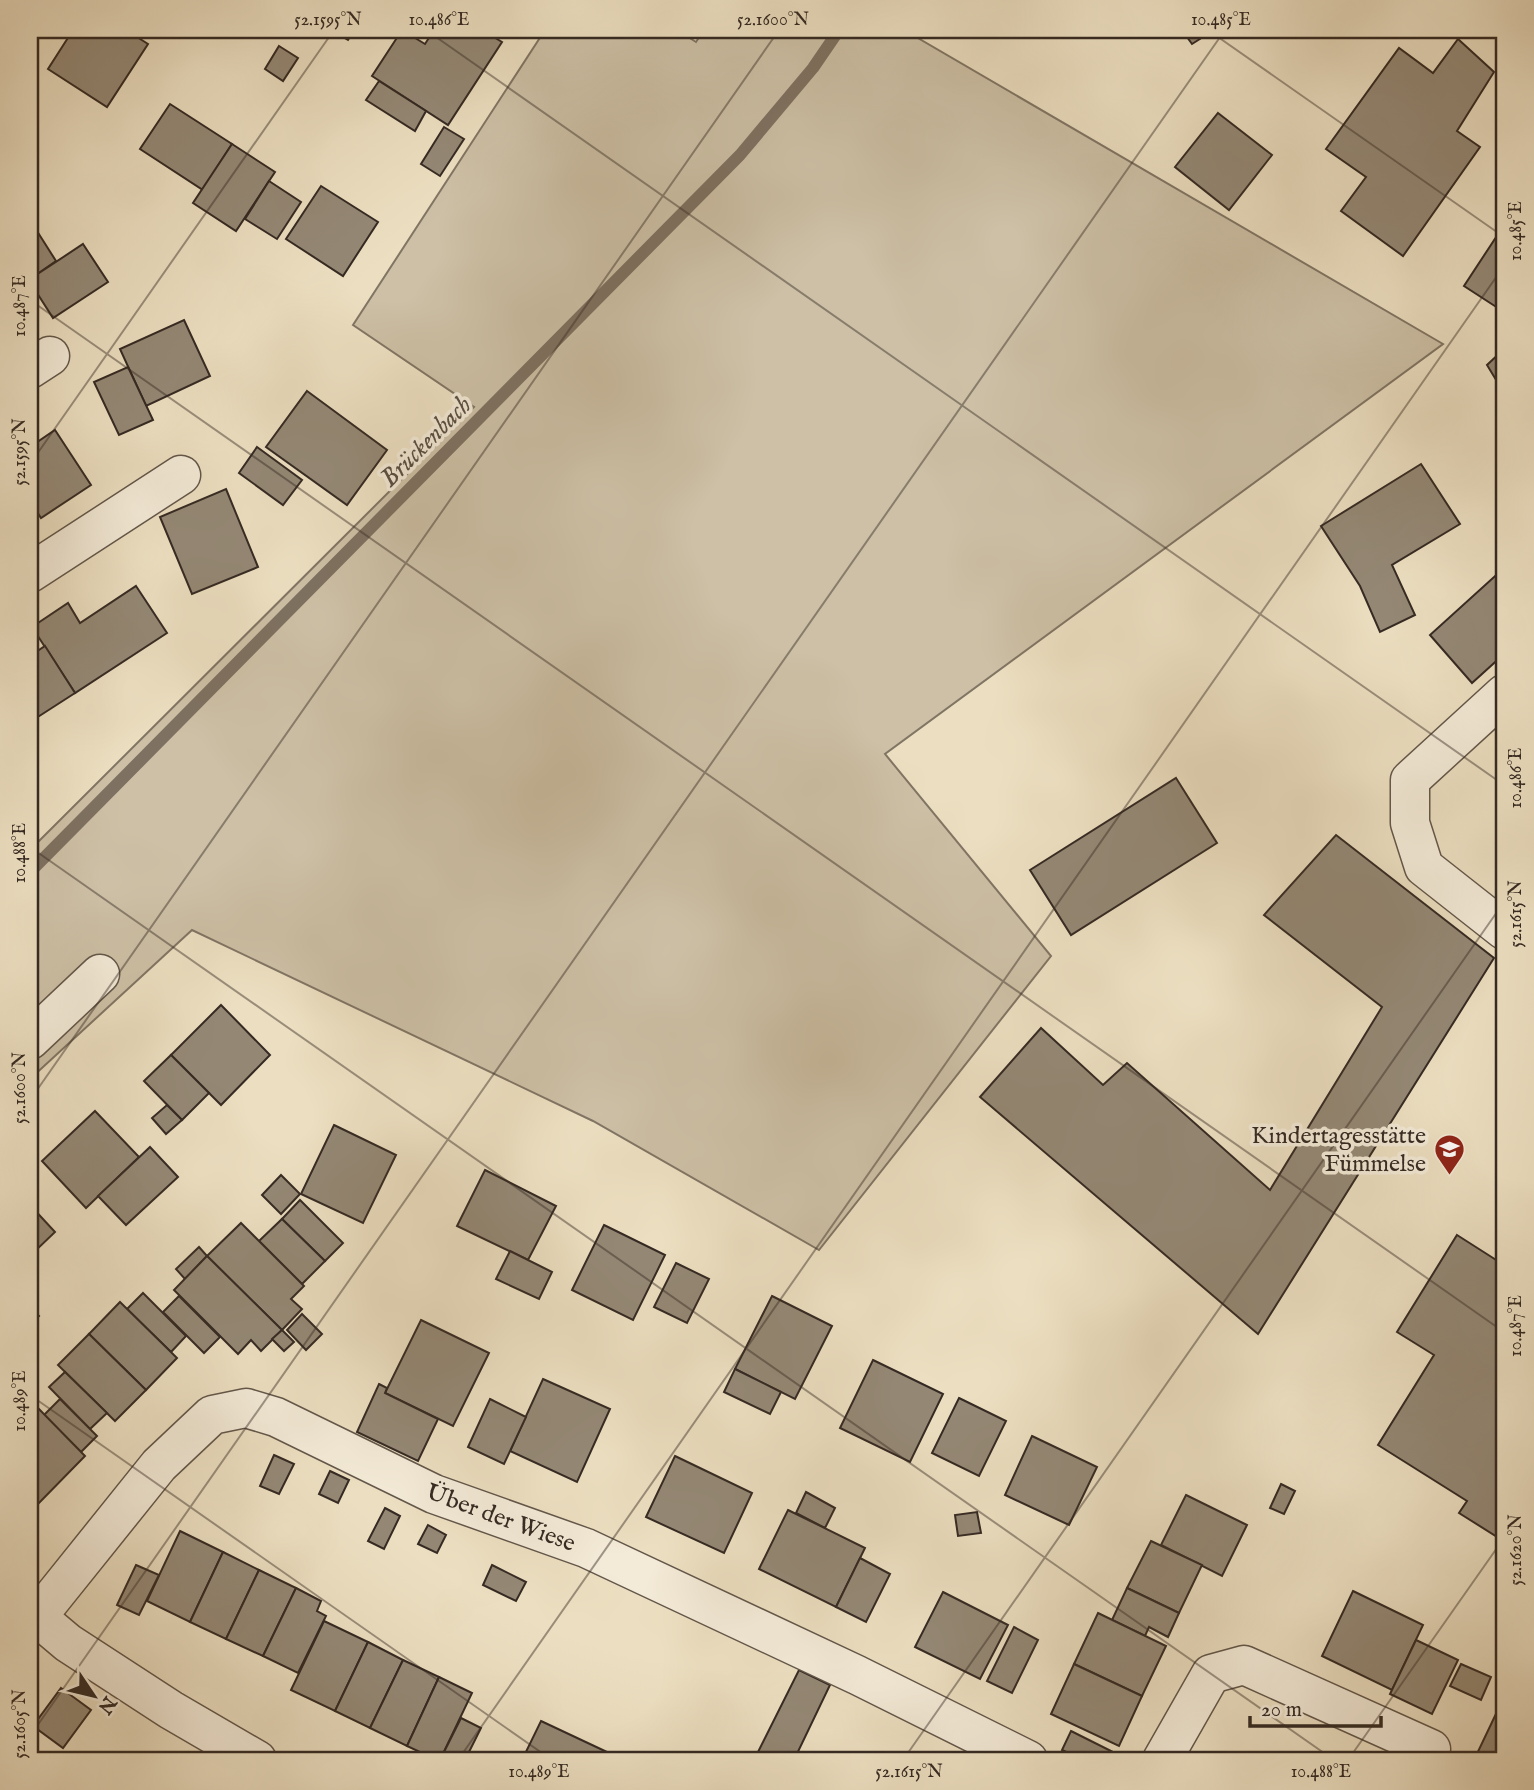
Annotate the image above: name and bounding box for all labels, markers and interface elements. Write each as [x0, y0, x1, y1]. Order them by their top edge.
text: 52.1595°N [294, 9, 362, 32]
text: 10.486°E [408, 9, 470, 32]
text: 52.1600°N [737, 9, 809, 32]
text: 10.485°E [1191, 9, 1251, 32]
text: 10.485°E [1505, 201, 1528, 261]
text: 10.487°E [9, 275, 32, 337]
water label: Brückenbach [373, 389, 479, 495]
text: 52.1595°N [9, 418, 32, 486]
text: 10.486°E [1505, 747, 1528, 809]
text: 10.488°E [9, 823, 32, 883]
text: 52.1615°N [1505, 880, 1528, 948]
text: 52.1600°N [9, 1052, 32, 1124]
place label: Kindertagesstätte Fümmelse [1251, 1121, 1426, 1180]
school or university icon: Kindertagesstätte Fümmelse [1432, 1132, 1466, 1176]
text: 10.487°E [1505, 1295, 1528, 1357]
text: 10.489°E [9, 1370, 32, 1432]
street label: Über der Wiese [422, 1477, 579, 1560]
text: 52.1620°N [1505, 1514, 1528, 1586]
north arrow [60, 1660, 130, 1730]
scale bar [1250, 1685, 1382, 1729]
text: 52.1605°N [9, 1689, 32, 1759]
text: N [91, 1690, 121, 1719]
text: 20 m [1261, 1697, 1302, 1724]
text: 10.489°E [508, 1761, 570, 1784]
text: 52.1615°N [875, 1761, 943, 1784]
text: 10.488°E [1291, 1761, 1351, 1784]

